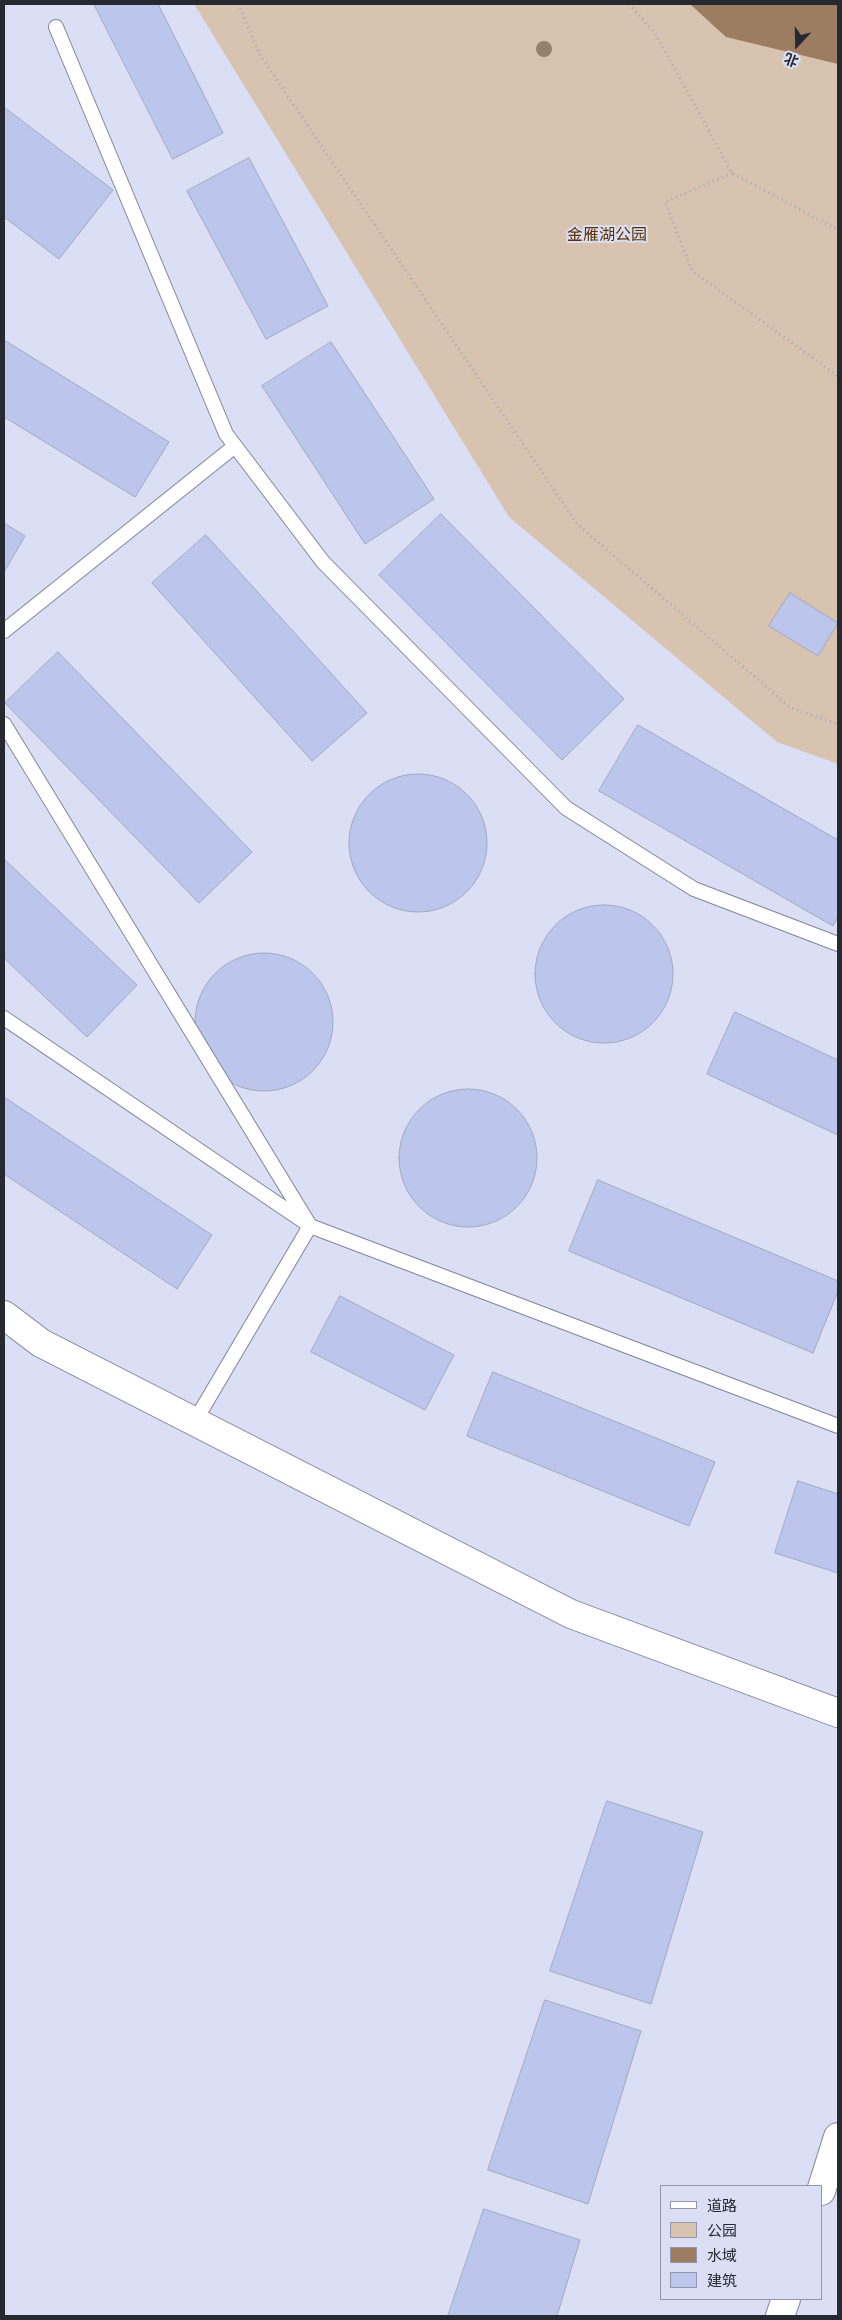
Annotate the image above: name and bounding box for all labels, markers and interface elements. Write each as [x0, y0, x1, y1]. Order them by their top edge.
north arrow [772, 20, 822, 70]
text: 北 [782, 49, 801, 70]
park label: 金雁湖公园 [567, 225, 647, 245]
legend [660, 2185, 822, 2300]
text: 道路 [707, 2197, 737, 2215]
text: 公园 [707, 2222, 737, 2240]
text: 水域 [707, 2247, 737, 2265]
text: 建筑 [707, 2272, 737, 2290]

